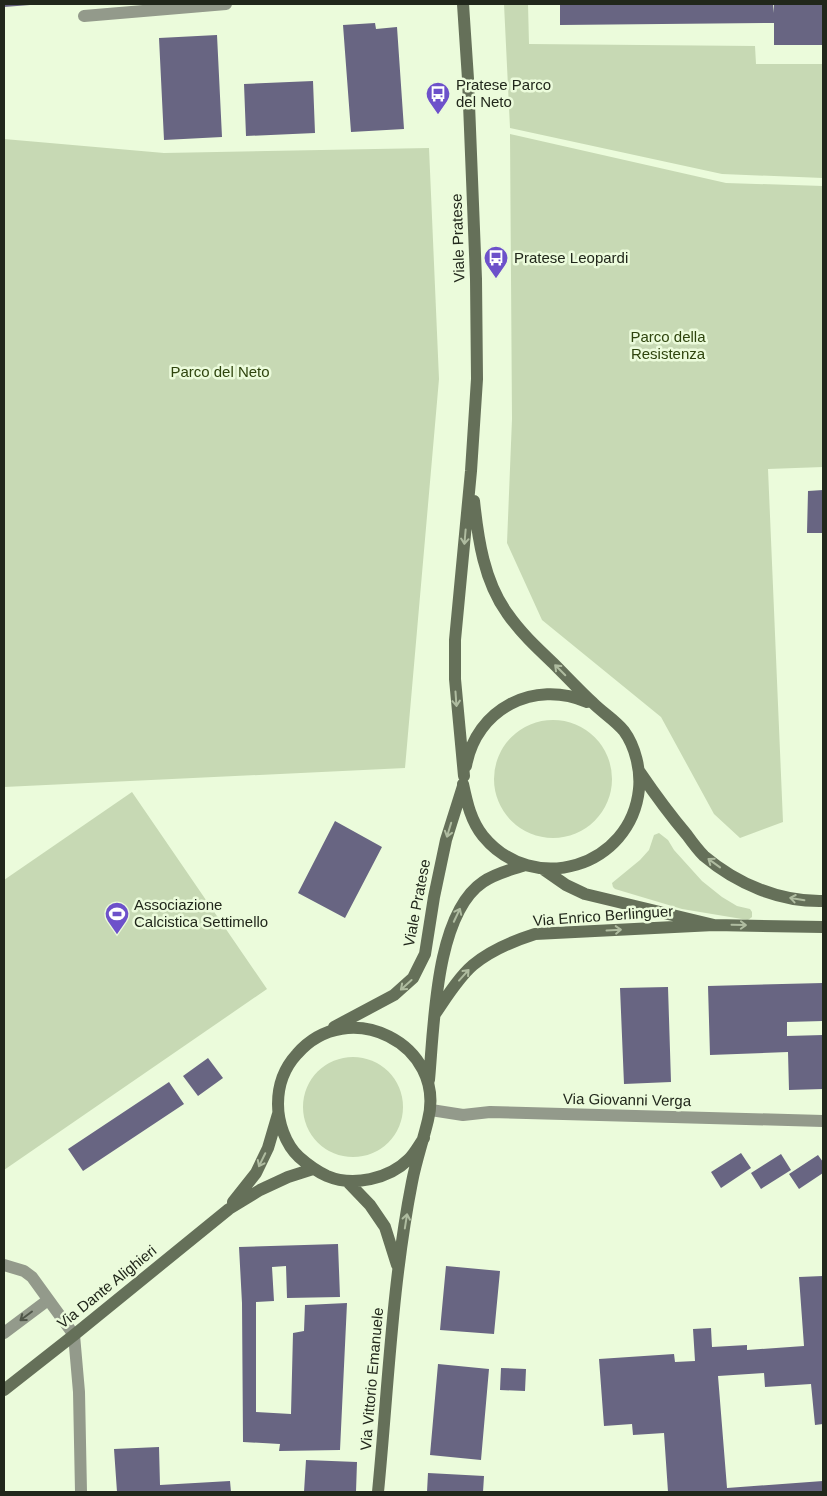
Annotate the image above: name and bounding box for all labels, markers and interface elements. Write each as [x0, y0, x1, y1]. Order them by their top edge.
place label: Pratese Parco del Neto [456, 76, 551, 110]
bus stop icon: Pratese Parco del Neto [425, 81, 451, 115]
street label: Viale Pratese [447, 193, 468, 283]
bus stop icon: Pratese Leopardi [483, 245, 509, 279]
place label: Pratese Leopardi [514, 249, 628, 266]
park label: Parco della Resistenza [630, 328, 706, 362]
park label: Parco del Neto [170, 363, 270, 380]
one-way arrow [460, 529, 469, 545]
one-way arrow [554, 664, 566, 676]
one-way arrow [452, 691, 461, 707]
one-way arrow [444, 822, 454, 838]
one-way arrow [707, 857, 721, 868]
street label: Viale Pratese [400, 858, 433, 948]
one-way arrow [790, 893, 806, 903]
place label: Associazione Calcistica Settimello [134, 896, 268, 930]
sports icon: Associazione Calcistica Settimello [104, 901, 130, 935]
street label: Via Enrico Berlinguer [532, 902, 674, 929]
one-way arrow [452, 907, 462, 922]
one-way arrow [730, 920, 746, 930]
one-way arrow [606, 925, 622, 935]
one-way arrow [458, 969, 470, 982]
one-way arrow [400, 979, 412, 991]
street label: Via Giovanni Verga [563, 1090, 692, 1109]
one-way arrow [257, 1152, 266, 1167]
one-way arrow [401, 1214, 411, 1230]
street label: Via Dante Alighieri [54, 1242, 160, 1332]
street label: Via Vittorio Emanuele [357, 1307, 386, 1451]
one-way arrow [19, 1311, 33, 1321]

